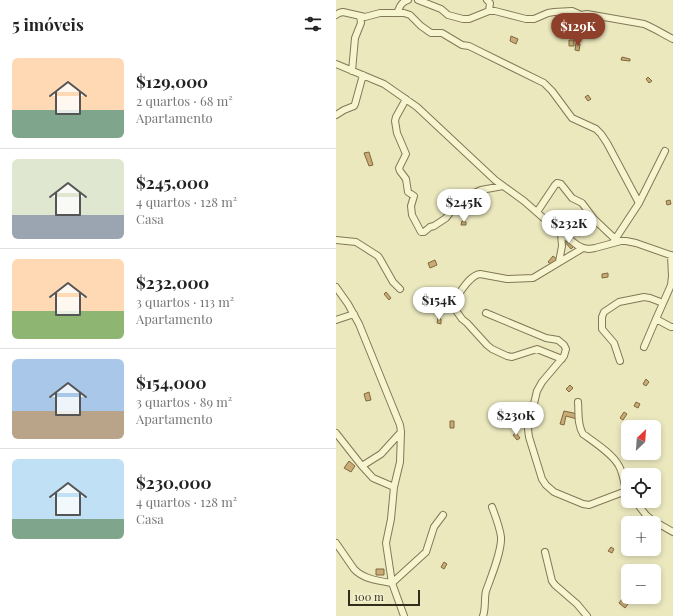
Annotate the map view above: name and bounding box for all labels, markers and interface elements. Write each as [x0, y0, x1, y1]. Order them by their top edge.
text: 5 imóveis [12, 13, 84, 35]
icon: filters [302, 13, 324, 35]
pin: $129K [550, 13, 606, 47]
text: $129K [560, 17, 596, 34]
text: $129,000 [136, 70, 208, 92]
icon: home [44, 74, 92, 122]
text: 2 quartos · 68 m² [136, 92, 233, 109]
text: Apartamento [136, 109, 213, 126]
text: $245,000 [136, 171, 209, 193]
icon: home [44, 175, 92, 223]
pin: $245K [436, 189, 492, 223]
text: 4 quartos · 128 m² [136, 193, 237, 210]
text: $245K [446, 193, 482, 210]
text: Casa [136, 210, 164, 227]
pin: $232K [541, 210, 597, 244]
text: $232K [551, 214, 587, 231]
text: $232,000 [136, 271, 209, 293]
icon: home [44, 275, 92, 323]
pin: $154K [411, 287, 467, 321]
text: $154K [422, 291, 456, 308]
text: 3 quartos · 113 m² [136, 293, 234, 310]
text: Apartamento [136, 310, 213, 327]
text: $154,000 [136, 371, 206, 393]
icon: home [44, 375, 92, 423]
text: 3 quartos · 89 m² [136, 393, 232, 410]
pin: $230K [488, 402, 544, 436]
text: $230K [497, 406, 535, 423]
text: Apartamento [136, 410, 213, 427]
north arrow [621, 420, 661, 460]
map controls [621, 420, 661, 604]
button: locate [621, 468, 661, 508]
text: $230,000 [136, 471, 211, 493]
icon: home [44, 475, 92, 523]
text: 4 quartos · 128 m² [136, 493, 237, 510]
text: Casa [136, 510, 164, 527]
button: + [621, 516, 661, 556]
button: − [621, 564, 661, 604]
scale bar [348, 588, 420, 607]
text: 100 m [354, 589, 384, 604]

